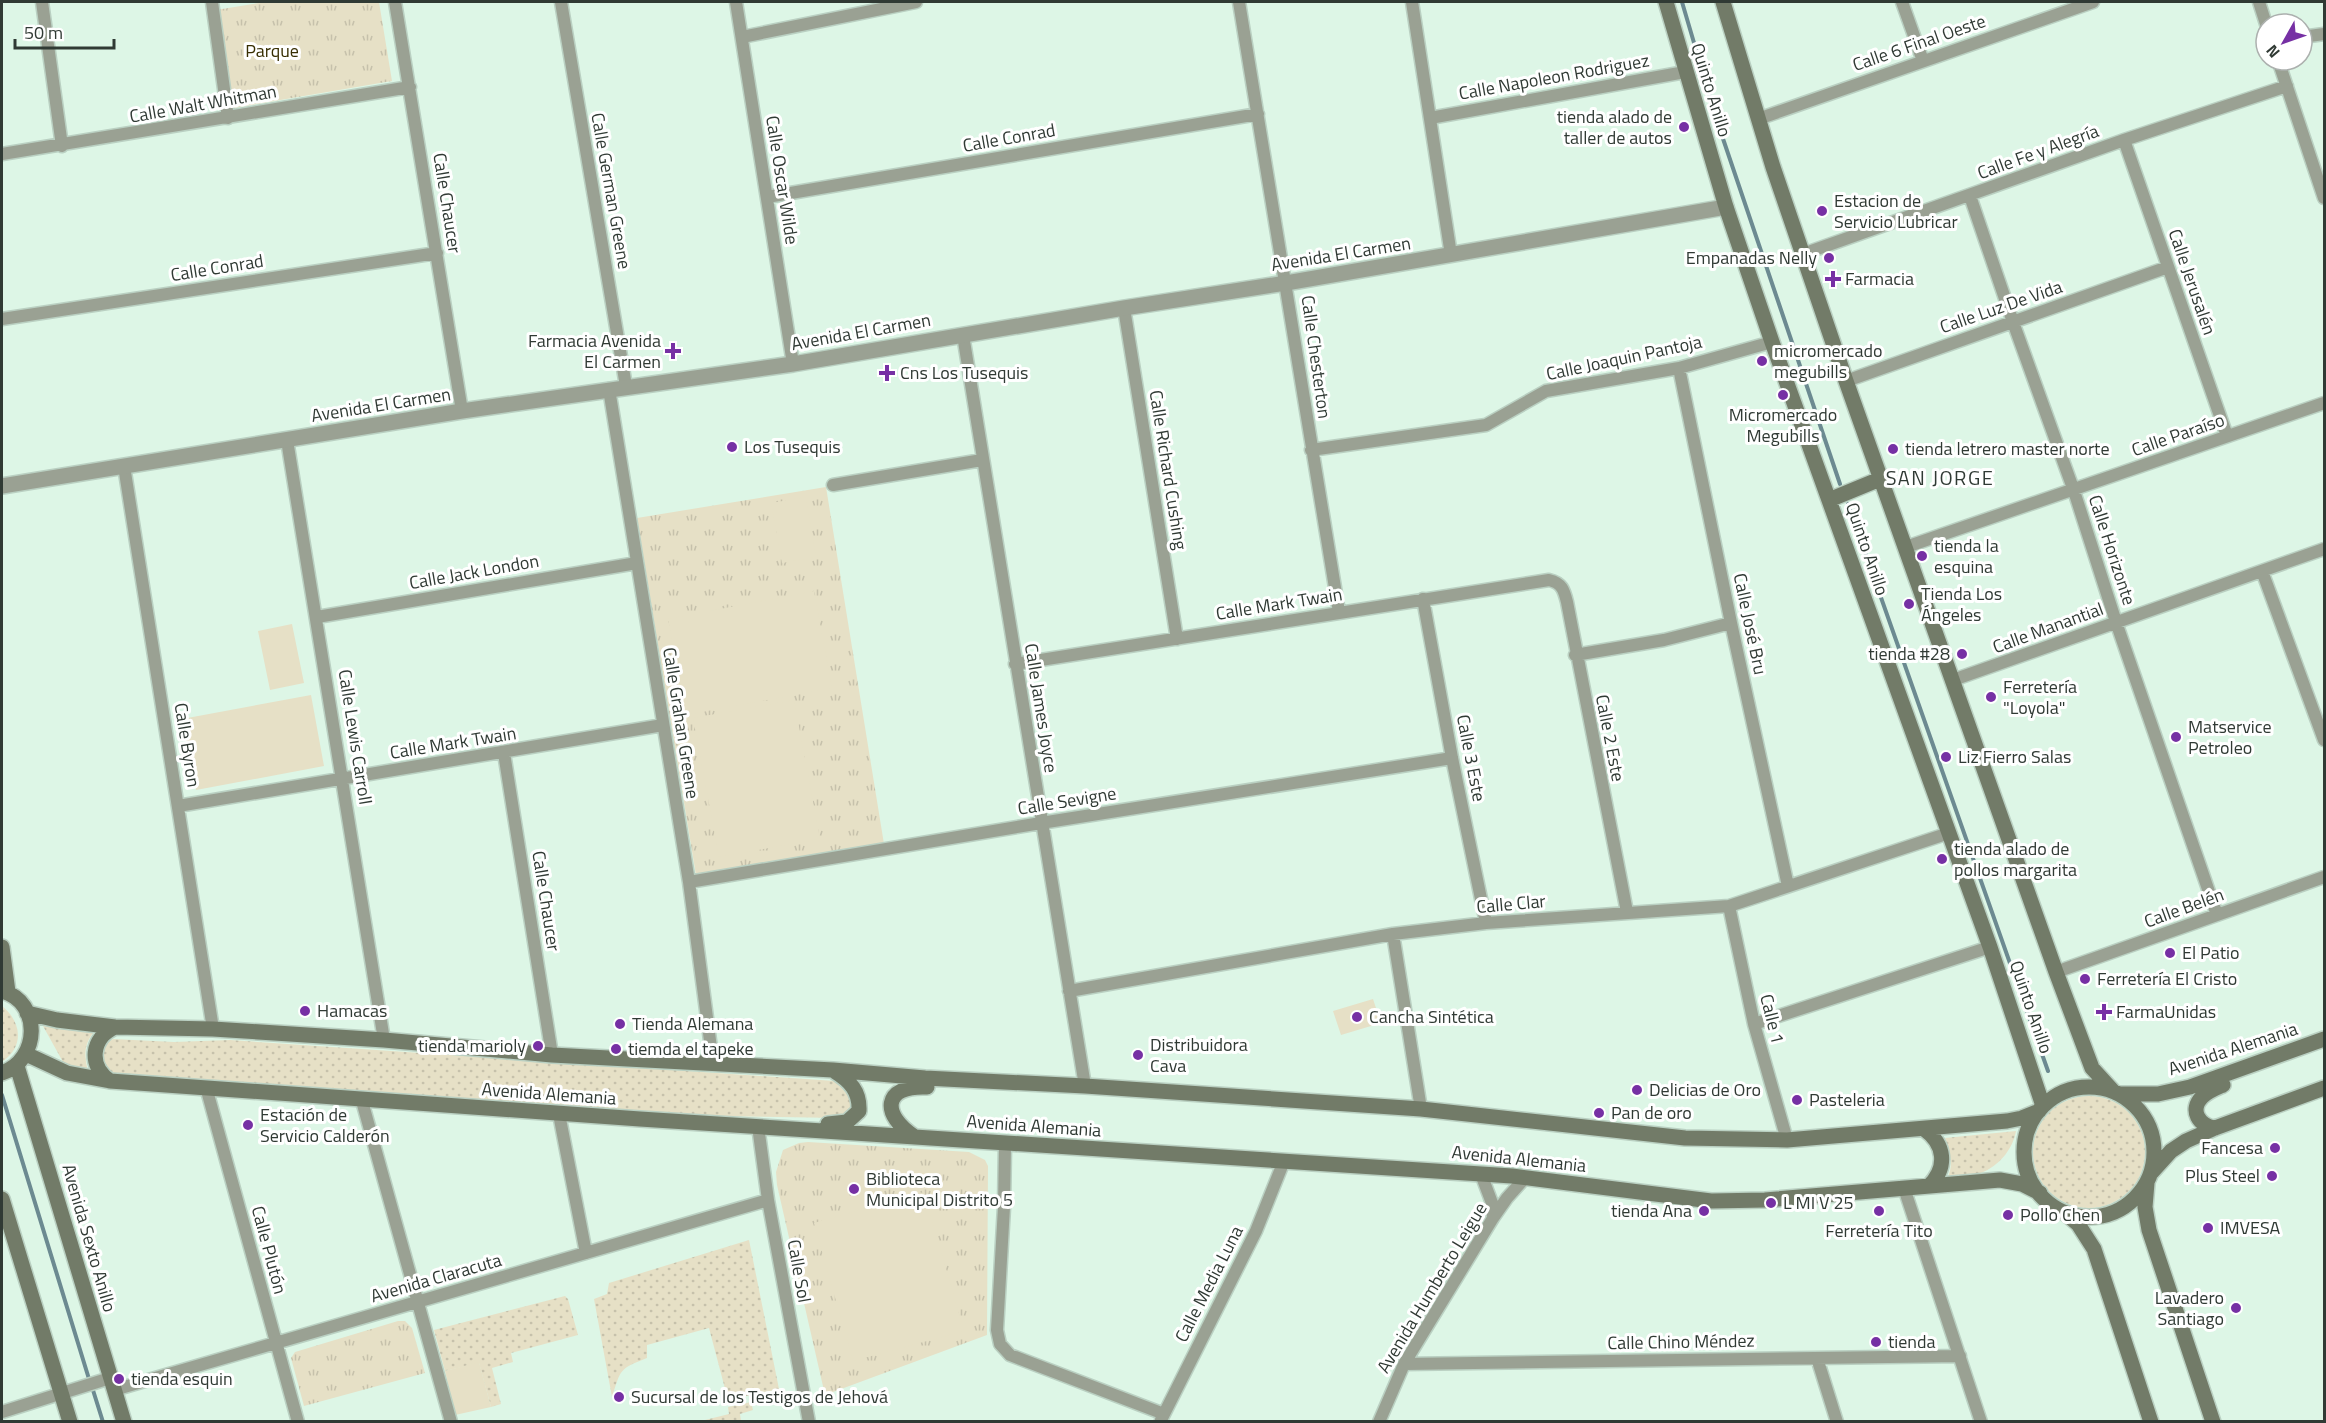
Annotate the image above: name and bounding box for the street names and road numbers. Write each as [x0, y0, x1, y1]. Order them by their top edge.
street label: Calle 6 Final Oeste [1849, 7, 1989, 78]
street label: Quinto Anillo [1684, 40, 1739, 140]
street label: Calle Napoleon Rodriguez [1457, 46, 1651, 107]
street label: Calle Walt Whitman [127, 77, 279, 130]
street label: Calle German Greene [584, 111, 639, 271]
street label: Calle Oscar Wilde [759, 114, 806, 246]
street label: Calle Conrad [960, 116, 1057, 159]
street label: Calle Fe y Alegría [1973, 117, 2102, 186]
street label: Calle Chaucer [426, 151, 469, 255]
street label: Calle Jerusalén [2162, 225, 2223, 338]
street label: Avenida El Carmen [1269, 229, 1413, 278]
street label: Calle Conrad [169, 247, 265, 288]
street label: Calle Luz De Vida [1936, 273, 2066, 340]
street label: Calle Chesterton [1294, 294, 1339, 420]
street label: Avenida El Carmen [789, 306, 933, 357]
street label: Calle Joaquin Pantoja [1544, 328, 1704, 387]
street label: Avenida El Carmen [309, 380, 453, 429]
street label: Calle Richard Cushing [1143, 388, 1194, 552]
street label: Calle Paraíso [2128, 406, 2228, 463]
street label: Calle Horizonte [2082, 491, 2143, 609]
street label: Quinto Anillo [1839, 499, 1896, 599]
street label: Calle Jack London [407, 547, 541, 596]
street label: Calle José Bru [1727, 571, 1774, 677]
street label: Calle Mark Twain [1214, 580, 1344, 627]
street label: Calle Manantial [1989, 595, 2107, 660]
street label: Calle James Joyce [1018, 641, 1065, 775]
street label: Calle Grahan Greene [656, 645, 707, 801]
street label: Calle Lewis Carroll [331, 667, 380, 806]
street label: Calle 2 Este [1589, 692, 1632, 784]
street label: Calle Byron [168, 701, 207, 789]
street label: Calle 3 Este [1450, 712, 1493, 804]
street label: Calle Mark Twain [388, 719, 518, 766]
street label: Calle Sevigne [1016, 779, 1118, 822]
street label: Calle Chaucer [525, 849, 568, 953]
street label: Calle Belén [2140, 881, 2228, 934]
street label: Calle Clar [1475, 887, 1547, 920]
street label: Quinto Anillo [2003, 957, 2060, 1057]
street label: Calle 1 [1753, 991, 1792, 1047]
street label: Avenida Alemania [2165, 1015, 2301, 1082]
street label: Avenida Alemania [481, 1075, 617, 1112]
street label: Avenida Alemania [966, 1107, 1102, 1144]
street label: Avenida Alemania [1451, 1138, 1587, 1179]
street label: Avenida Sexto Anillo [55, 1161, 124, 1315]
street label: Avenida Humberto Leigue [1370, 1197, 1493, 1378]
street label: Calle Plutón [245, 1203, 294, 1297]
street label: Calle Media Luna [1168, 1221, 1250, 1347]
street label: Calle Sol [781, 1237, 818, 1305]
street label: Avenida Claracuta [367, 1246, 504, 1309]
street label: Calle Chino Méndez [1607, 1327, 1755, 1356]

